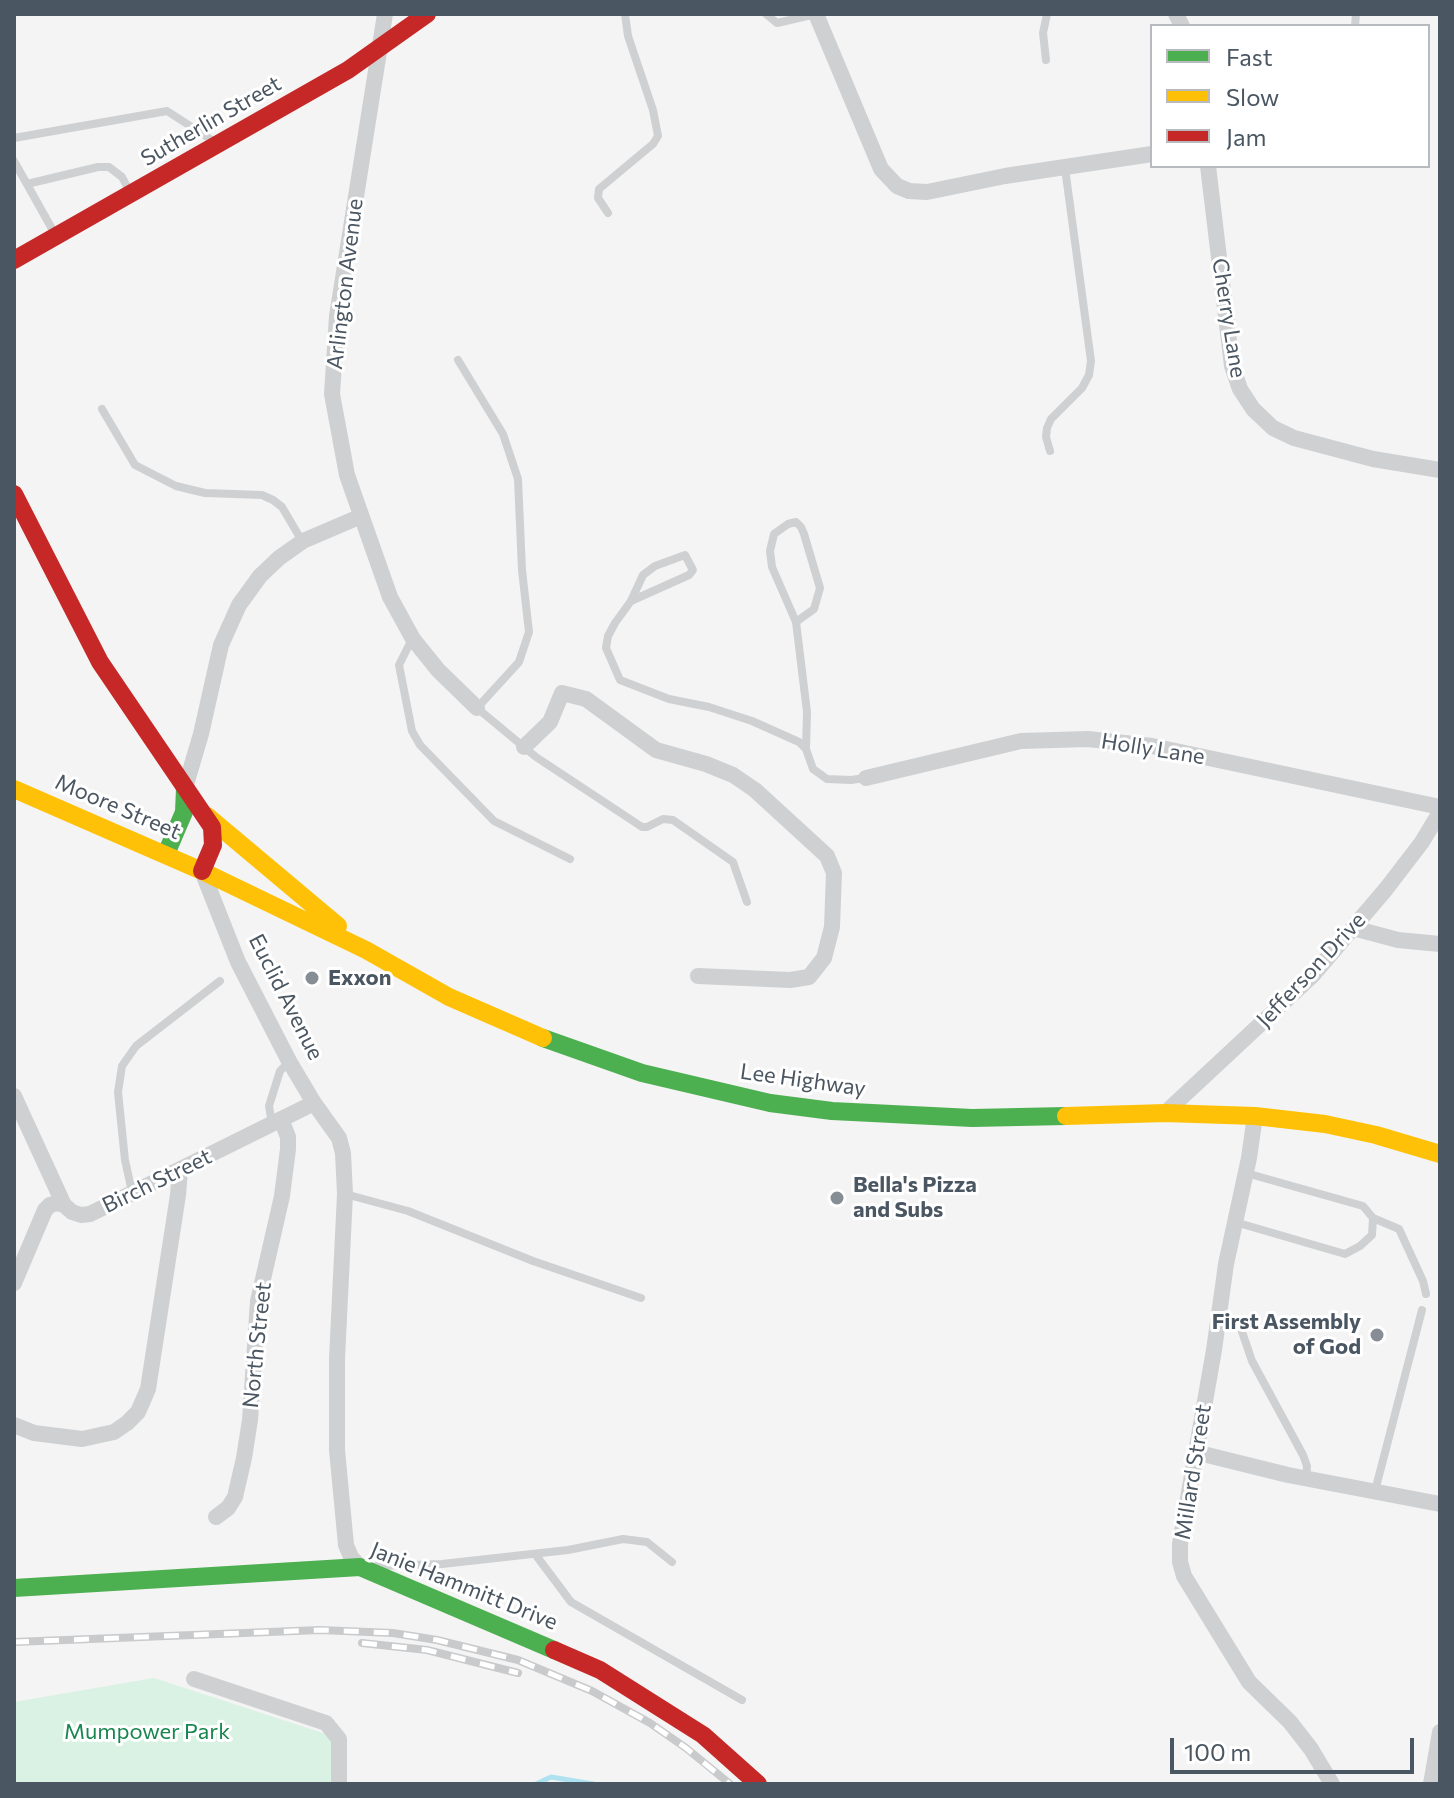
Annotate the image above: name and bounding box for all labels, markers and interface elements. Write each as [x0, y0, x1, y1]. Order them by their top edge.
legend [1150, 24, 1430, 168]
text: Fast [1226, 42, 1273, 71]
street label: Sutherlin Street [136, 70, 286, 172]
text: Slow [1226, 82, 1279, 111]
text: Jam [1226, 122, 1266, 151]
street label: Arlington Avenue [321, 197, 369, 371]
street label: Cherry Lane [1207, 256, 1251, 380]
street label: Holly Lane [1099, 728, 1207, 770]
street label: Moore Street [51, 769, 185, 845]
street label: Jefferson Drive [1251, 907, 1371, 1033]
street label: Euclid Avenue [243, 930, 329, 1064]
place label: Exxon [328, 965, 391, 991]
marker: Exxon [303, 969, 321, 987]
street label: Lee Highway [739, 1058, 867, 1102]
street label: Birch Street [98, 1143, 216, 1219]
place label: Bella's Pizza and Subs [853, 1172, 977, 1224]
marker: Bella's Pizza and Subs [828, 1189, 846, 1207]
street label: North Street [237, 1281, 277, 1409]
place label: First Assembly of God [1212, 1309, 1361, 1360]
marker: First Assembly of God [1368, 1326, 1386, 1344]
street label: Millard Street [1169, 1402, 1217, 1542]
street label: Janie Hammitt Drive [367, 1536, 561, 1636]
park label: Mumpower Park [64, 1719, 230, 1745]
scale bar [1174, 1722, 1418, 1772]
text: 100 m [1184, 1737, 1251, 1766]

